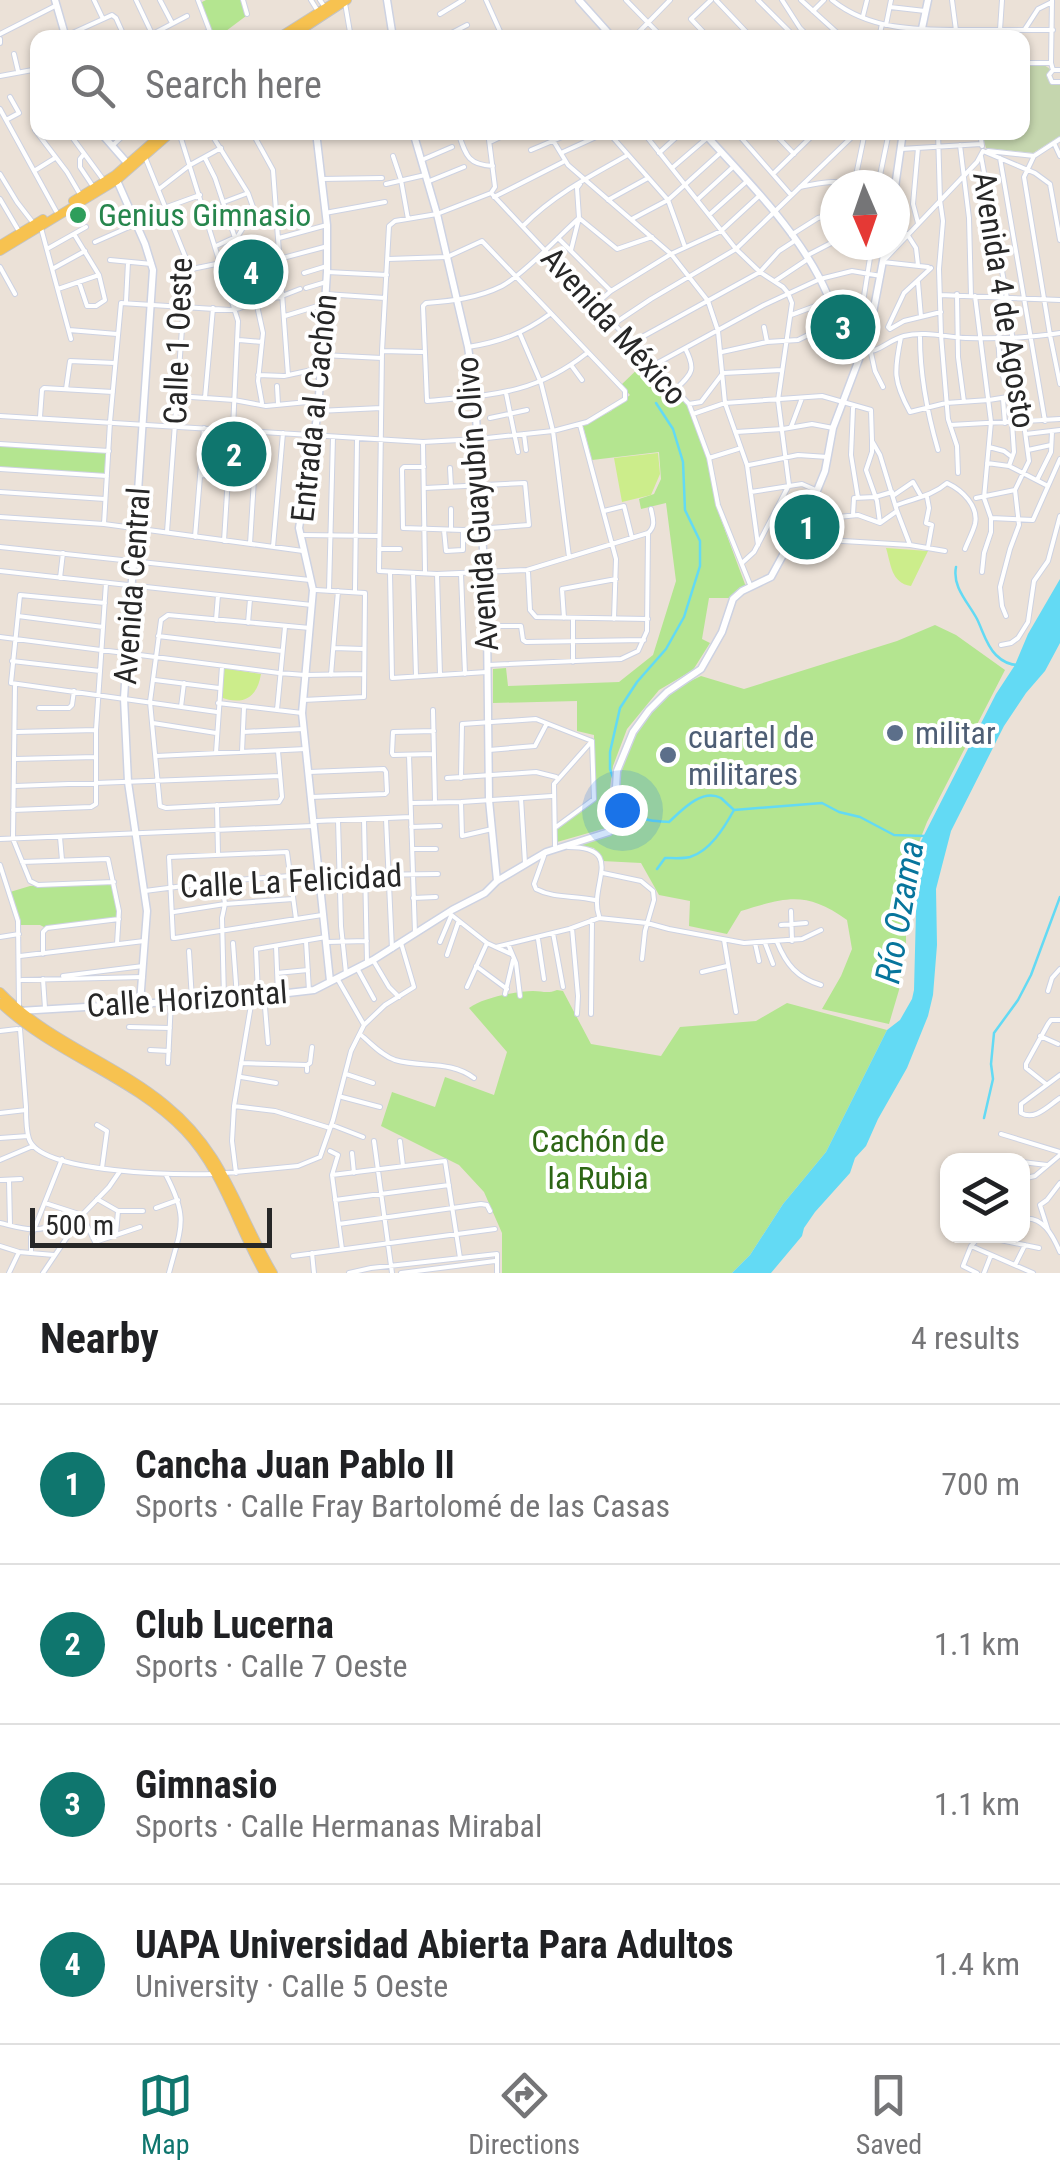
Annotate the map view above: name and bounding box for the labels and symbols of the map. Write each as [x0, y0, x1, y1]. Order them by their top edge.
street label: Avenida 4 de Agosto [965, 169, 1043, 431]
north arrow [820, 170, 910, 260]
place label: Genius Gimnasio [98, 196, 311, 234]
marker: Genius Gimnasio [67, 204, 89, 226]
pin: 4 [218, 234, 284, 310]
street label: Avenida México [533, 239, 695, 413]
street label: Calle 1 Oeste [156, 257, 200, 425]
pin: 3 [810, 290, 876, 364]
street label: Entrada al Cachón [283, 292, 345, 524]
street label: Avenida Guayubín Olivo [448, 355, 506, 653]
pin: 2 [202, 416, 266, 492]
street label: Avenida Central [106, 486, 158, 686]
pin: 1 [774, 490, 840, 564]
place label: militar [915, 714, 996, 752]
place label: cuartel de militares [688, 718, 814, 793]
marker: militar [884, 722, 906, 744]
marker: cuartel de militares [657, 744, 679, 766]
your location [597, 785, 648, 836]
water label: Río Ozama [867, 837, 933, 987]
street label: Calle La Felicidad [179, 856, 403, 906]
street label: Calle Horizontal [85, 973, 289, 1025]
park label: Cachón de la Rubia [531, 1122, 665, 1197]
scale bar [30, 1203, 272, 1248]

